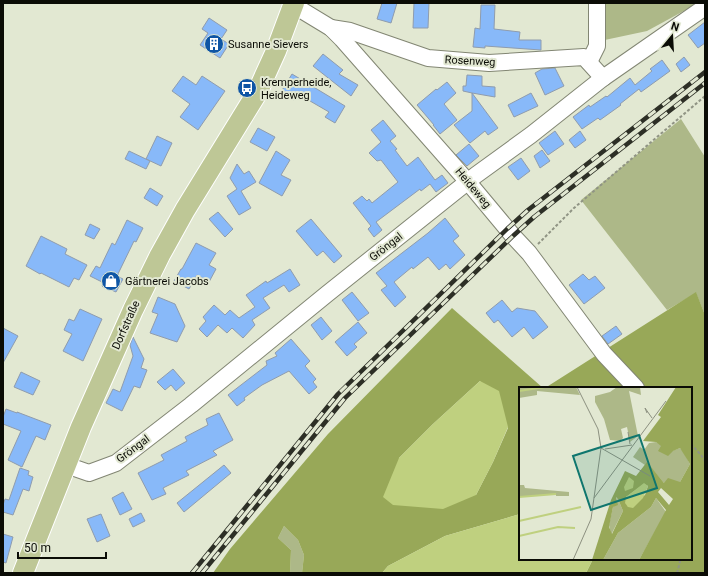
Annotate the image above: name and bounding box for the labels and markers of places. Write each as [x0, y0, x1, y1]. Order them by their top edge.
building icon: Susanne Sievers [203, 33, 225, 55]
place label: Susanne Sievers [228, 38, 309, 51]
place label: Kremperheide, Heideweg [261, 76, 332, 102]
bus stop icon: Kremperheide, Heideweg [236, 77, 258, 99]
shop icon: Gärtnerei Jacobs [100, 270, 122, 292]
place label: Gärtnerei Jacobs [125, 275, 209, 288]

